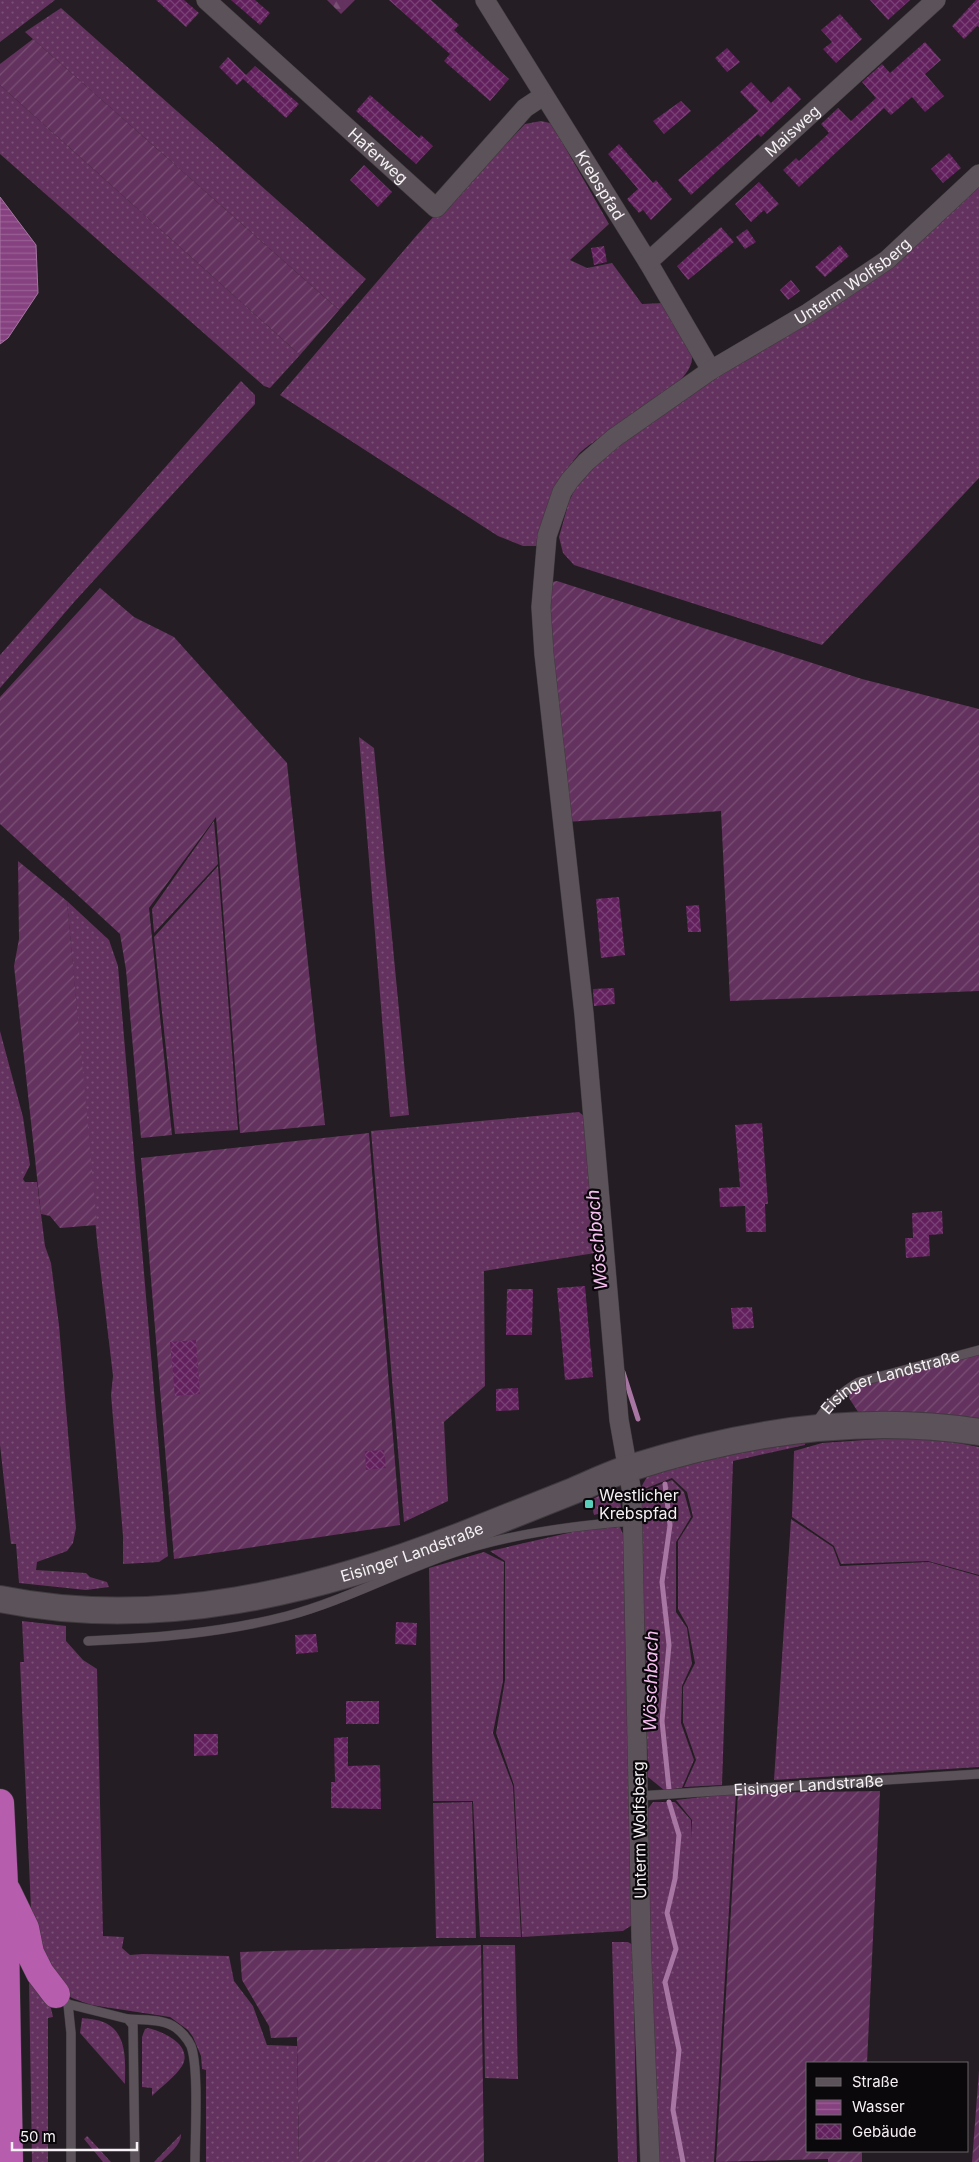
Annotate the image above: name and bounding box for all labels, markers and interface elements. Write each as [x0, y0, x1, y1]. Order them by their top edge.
street label: Maisweg [760, 101, 824, 161]
street label: Haferweg [344, 123, 412, 188]
street label: Krebspfad [571, 147, 629, 224]
street label: Unterm Wolfsberg [791, 233, 915, 329]
water label: Wöschbach [582, 1189, 611, 1291]
street label: Eisinger Landstraße [816, 1346, 962, 1418]
place label: Westlicher Krebspfad [599, 1485, 679, 1523]
marker: Westlicher Krebspfad [583, 1498, 595, 1510]
street label: Eisinger Landstraße [338, 1518, 486, 1586]
water label: Wöschbach [639, 1630, 662, 1732]
street label: Unterm Wolfsberg [628, 1761, 650, 1899]
street label: Eisinger Landstraße [733, 1770, 884, 1800]
legend [806, 2062, 969, 2152]
text: Straße [852, 2072, 899, 2091]
text: Wasser [852, 2097, 905, 2116]
scale bar [12, 2120, 138, 2152]
text: Gebäude [852, 2122, 917, 2141]
text: 50 m [20, 2127, 56, 2146]

